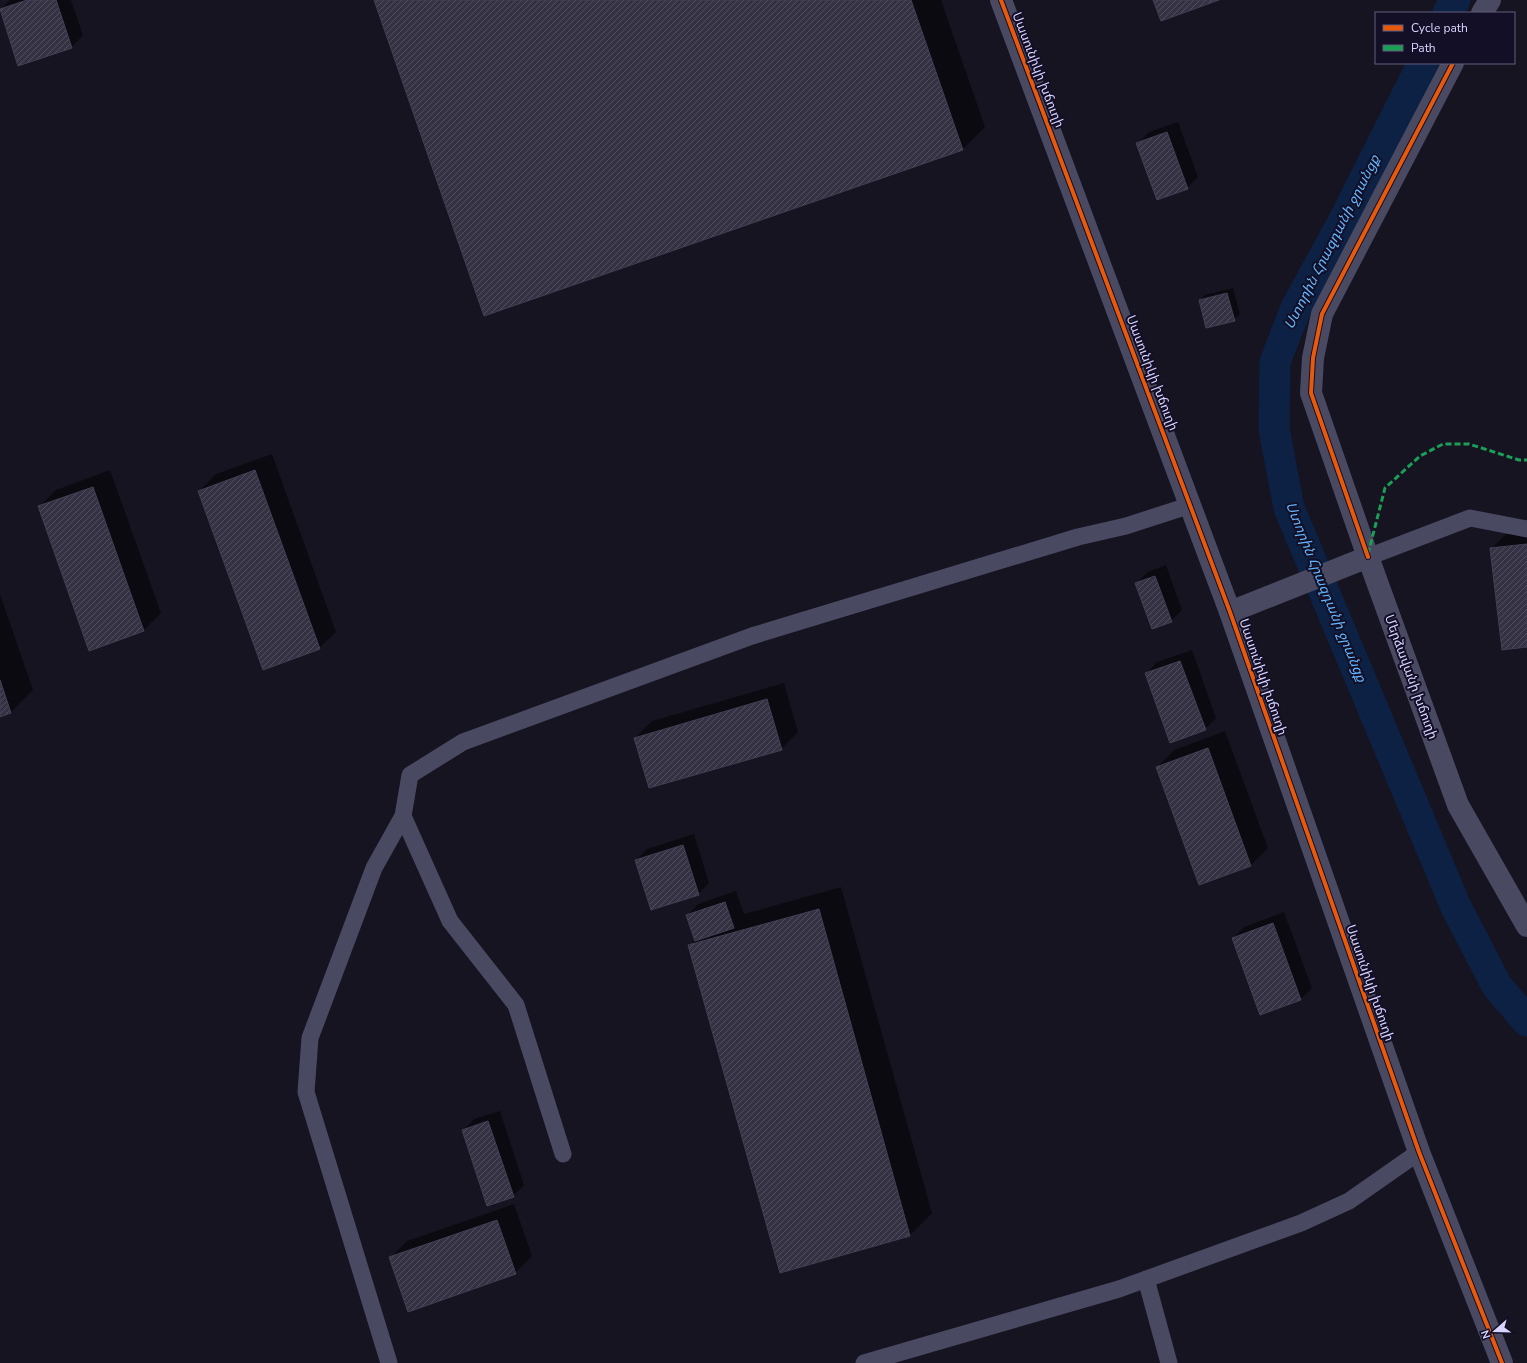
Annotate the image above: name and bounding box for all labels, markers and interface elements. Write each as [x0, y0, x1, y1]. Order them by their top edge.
street label: Սասունիկի խճուղի [1008, 10, 1068, 130]
legend [1375, 12, 1515, 64]
text: Cycle path [1411, 20, 1468, 36]
text: Path [1411, 40, 1436, 56]
water label: Ստորին Հրազդանի ջրանցք [1280, 151, 1385, 332]
street label: Սասունիկի խճուղի [1122, 313, 1182, 433]
water label: Ստորին Հրազդանի ջրանցք [1281, 499, 1371, 686]
street label: Մերձավանի խճուղի [1380, 612, 1442, 742]
street label: Սասունիկի խճուղի [1235, 616, 1291, 738]
street label: Սասունիկի խճուղի [1342, 922, 1398, 1044]
north arrow [1475, 1311, 1515, 1351]
text: N [1478, 1328, 1495, 1341]

